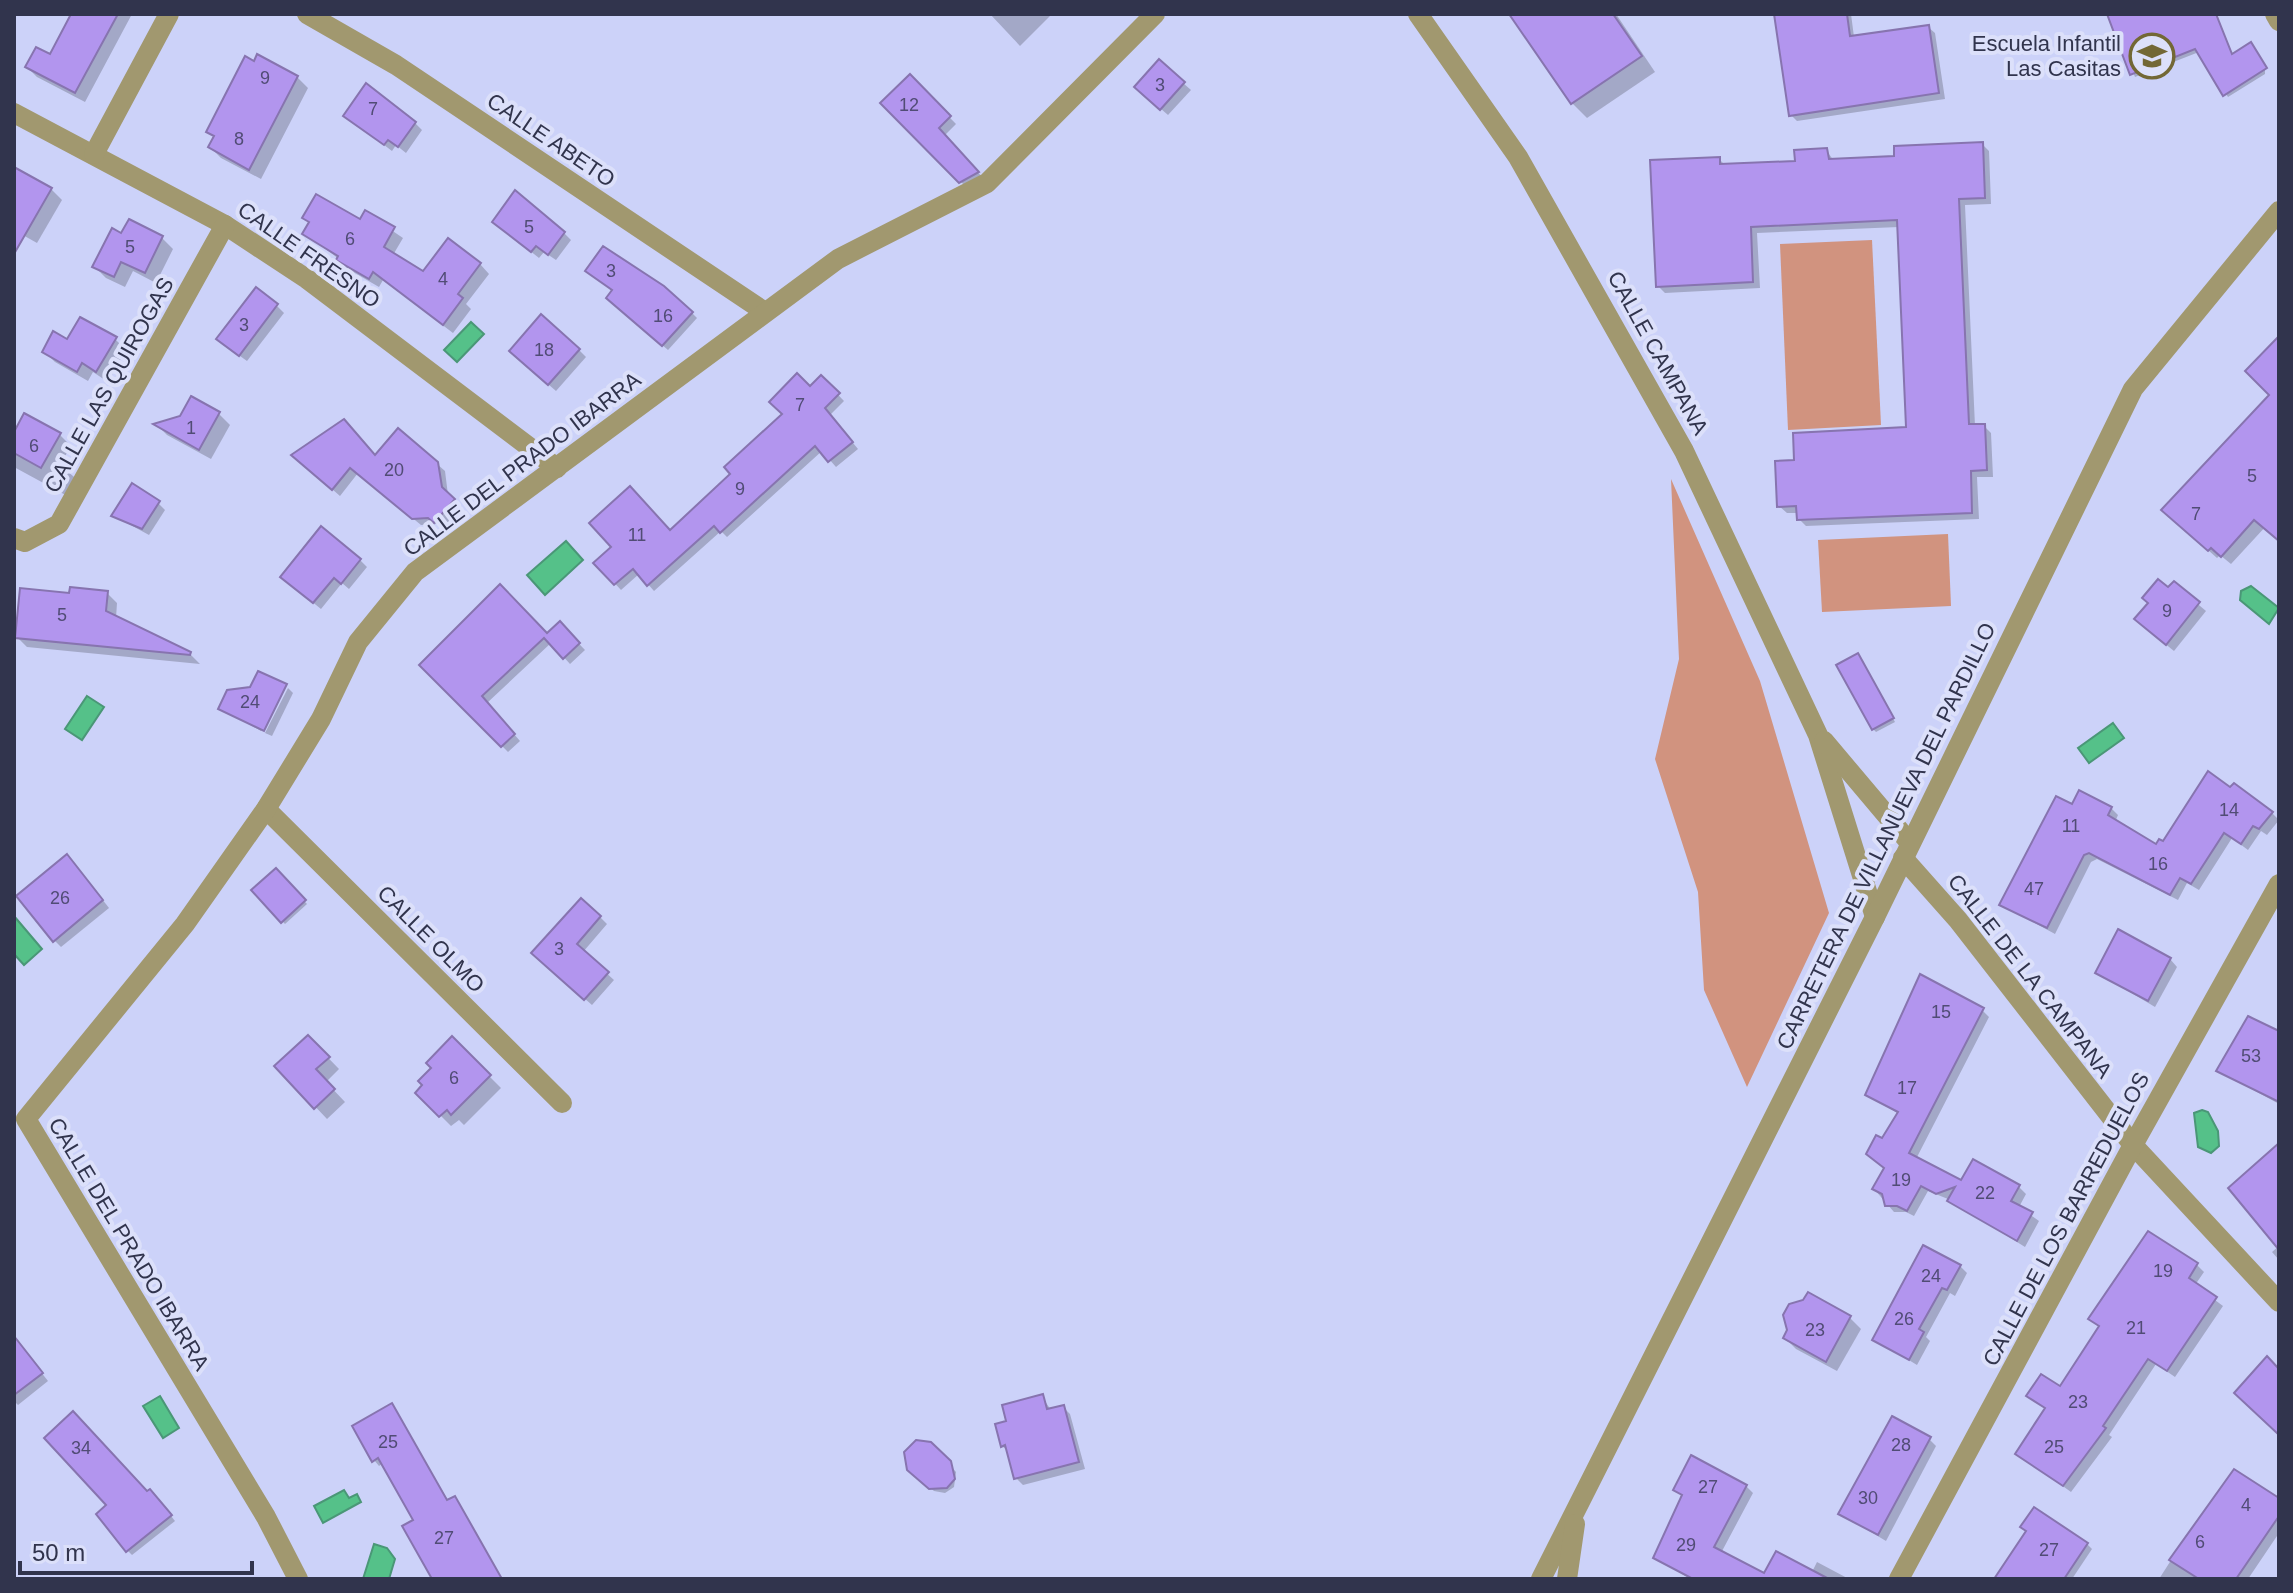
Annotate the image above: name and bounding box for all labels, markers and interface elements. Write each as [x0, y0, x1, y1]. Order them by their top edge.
place label: Escuela Infantil Las Casitas [1972, 31, 2121, 81]
school or university icon: Escuela Infantil Las Casitas [2128, 32, 2176, 80]
house number: 9 [260, 68, 270, 88]
house number: 3 [1155, 75, 1165, 95]
street label: CALLE ABETO [482, 88, 620, 192]
house number: 12 [899, 95, 919, 115]
house number: 7 [368, 99, 378, 119]
house number: 8 [234, 129, 244, 149]
street label: CALLE FRESNO [233, 197, 385, 313]
house number: 5 [524, 217, 534, 237]
house number: 6 [345, 229, 355, 249]
house number: 5 [125, 237, 135, 257]
house number: 3 [606, 261, 616, 281]
street label: CALLE CAMPANA [1603, 267, 1713, 439]
house number: 4 [438, 269, 448, 289]
street label: CALLE LAS QUIROGAS [39, 273, 179, 497]
house number: 16 [653, 306, 673, 326]
house number: 3 [239, 315, 249, 335]
house number: 18 [534, 340, 554, 360]
street label: CALLE DEL PRADO IBARRA [399, 367, 646, 561]
house number: 7 [795, 395, 805, 415]
house number: 1 [186, 418, 196, 438]
house number: 6 [29, 436, 39, 456]
house number: 20 [384, 460, 404, 480]
house number: 5 [2247, 466, 2257, 486]
house number: 9 [735, 479, 745, 499]
house number: 7 [2191, 504, 2201, 524]
house number: 11 [628, 525, 646, 545]
house number: 9 [2162, 601, 2172, 621]
house number: 5 [57, 605, 67, 625]
street label: CARRETERA DE VILLANUEVA DEL PARDILLO [1771, 619, 2001, 1053]
house number: 24 [240, 692, 260, 712]
house number: 14 [2219, 800, 2239, 820]
house number: 11 [2062, 816, 2080, 836]
house number: 16 [2148, 854, 2168, 874]
street label: CALLE DE LA CAMPANA [1943, 869, 2117, 1083]
house number: 47 [2024, 879, 2044, 899]
street label: CALLE OLMO [372, 880, 490, 998]
house number: 26 [50, 888, 70, 908]
house number: 3 [554, 939, 564, 959]
house number: 15 [1931, 1002, 1951, 1022]
house number: 53 [2241, 1046, 2261, 1066]
house number: 6 [449, 1068, 459, 1088]
street label: CALLE DE LOS BARREDUELOS [1978, 1068, 2154, 1370]
house number: 17 [1897, 1078, 1917, 1098]
street label: CALLE DEL PRADO IBARRA [44, 1113, 215, 1375]
house number: 19 [1891, 1170, 1911, 1190]
house number: 22 [1975, 1183, 1995, 1203]
house number: 19 [2153, 1261, 2173, 1281]
house number: 24 [1921, 1266, 1941, 1286]
house number: 26 [1894, 1309, 1914, 1329]
house number: 21 [2126, 1318, 2146, 1338]
house number: 23 [1805, 1320, 1825, 1340]
house number: 23 [2068, 1392, 2088, 1412]
house number: 25 [378, 1432, 398, 1452]
house number: 28 [1891, 1435, 1911, 1455]
house number: 25 [2044, 1437, 2064, 1457]
house number: 34 [71, 1438, 91, 1458]
house number: 27 [1698, 1477, 1718, 1497]
house number: 30 [1858, 1488, 1878, 1508]
house number: 4 [2241, 1495, 2251, 1515]
scale bar [20, 1525, 252, 1575]
house number: 27 [434, 1528, 454, 1548]
house number: 6 [2195, 1532, 2205, 1552]
house number: 29 [1676, 1535, 1696, 1555]
text: 50 m [32, 1539, 85, 1566]
house number: 27 [2039, 1540, 2059, 1560]

